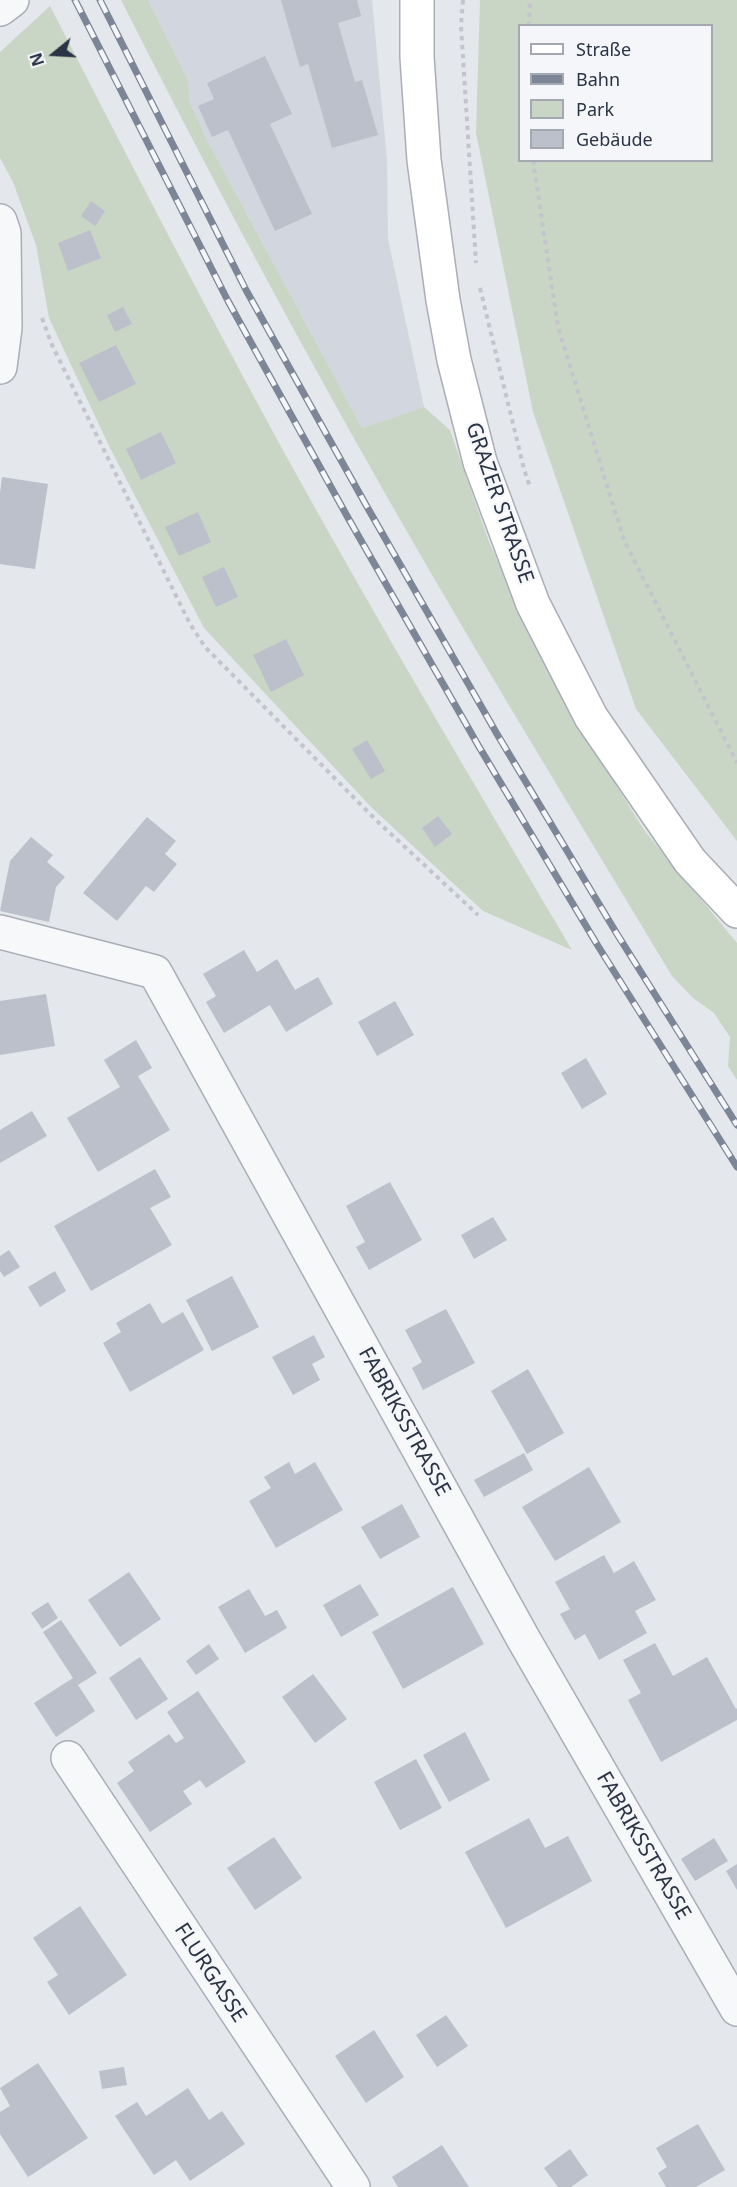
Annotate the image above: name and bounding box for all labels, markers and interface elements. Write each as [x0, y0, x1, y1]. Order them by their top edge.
north arrow [24, 24, 84, 84]
legend [518, 24, 713, 162]
text: Straße [576, 37, 631, 61]
text: N [24, 50, 49, 69]
text: Bahn [576, 67, 620, 91]
text: Park [576, 97, 614, 121]
text: Gebäude [576, 127, 653, 151]
street label: GRAZER STRASSE [460, 419, 538, 587]
street label: FABRIKSSTRASSE [353, 1343, 455, 1501]
street label: FABRIKSSTRASSE [590, 1768, 696, 1924]
street label: FLURGASSE [169, 1919, 251, 2027]

